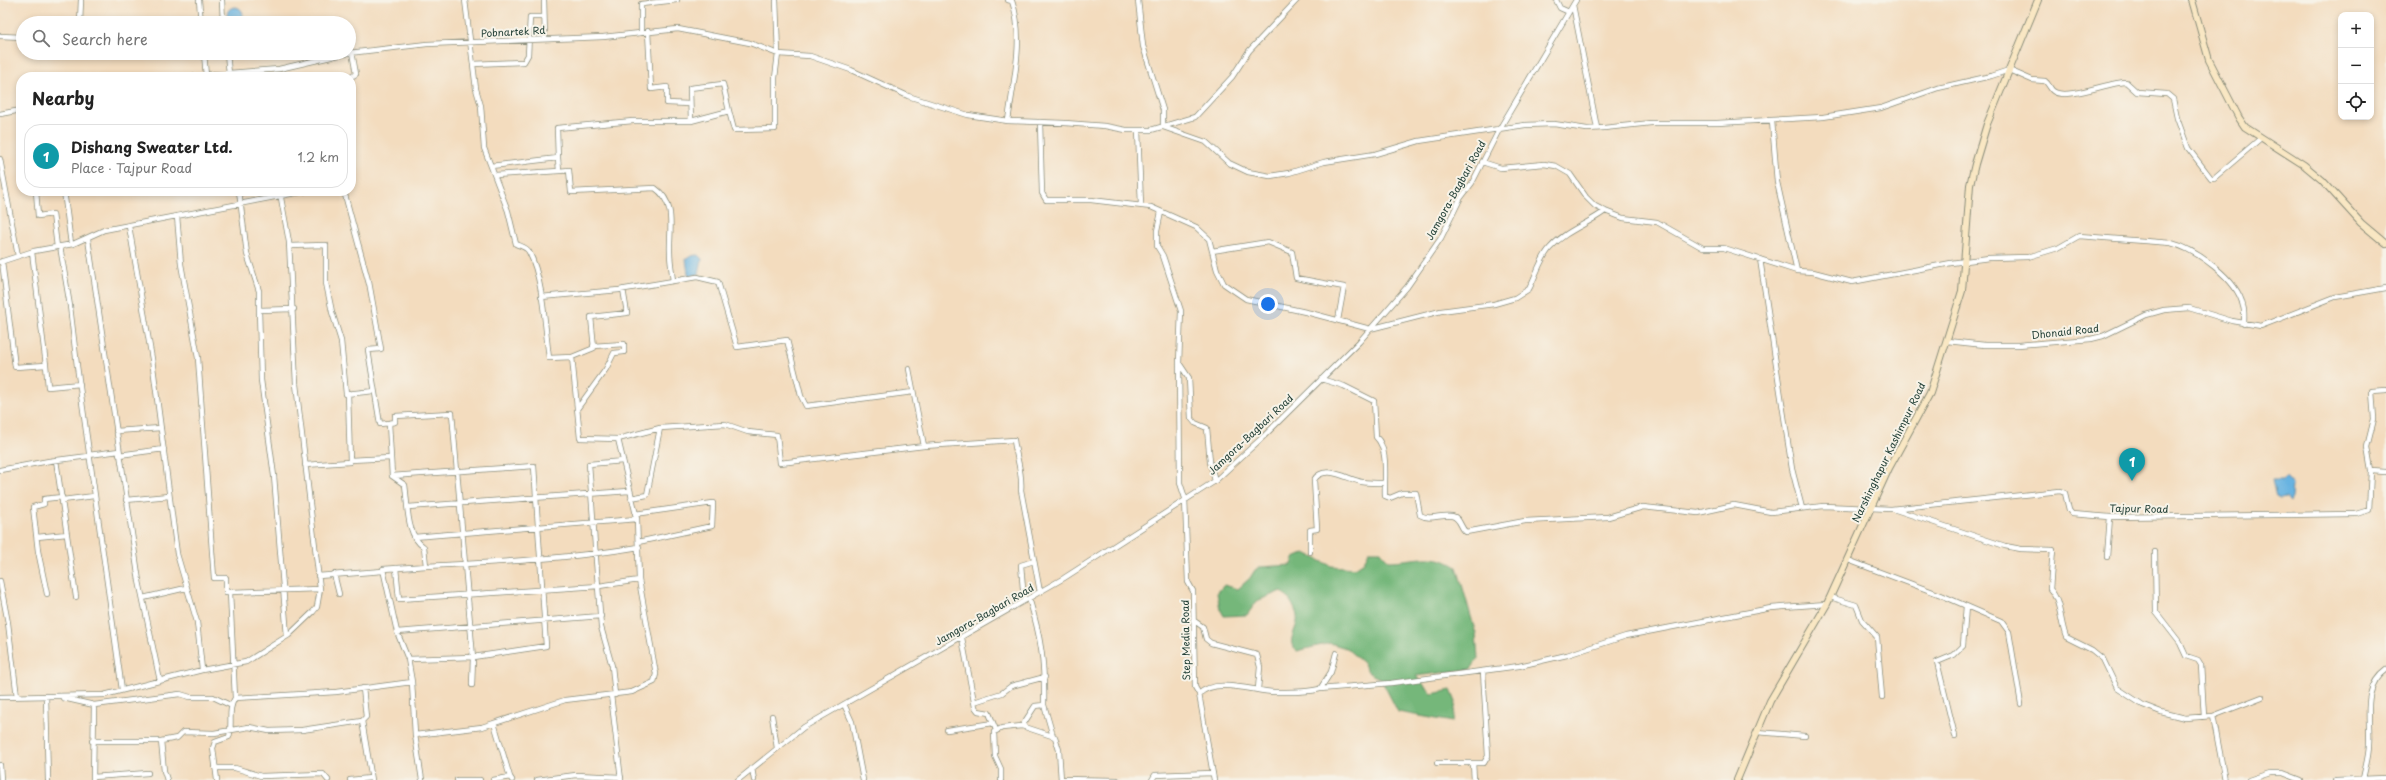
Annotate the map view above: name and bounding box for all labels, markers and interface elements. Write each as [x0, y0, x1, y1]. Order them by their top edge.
map controls [2338, 12, 2374, 120]
button: + [2338, 12, 2374, 48]
search box [16, 16, 356, 60]
street label: Pobnartek Rd [480, 22, 546, 40]
icon: search [30, 27, 52, 49]
text: Search here [62, 27, 148, 50]
button: − [2338, 48, 2374, 84]
button: locate [2338, 84, 2374, 120]
text: Nearby [32, 85, 94, 111]
text: Dishang Sweater Ltd. [71, 135, 233, 158]
street label: Jamgora-Bagbari Road [1421, 137, 1489, 243]
text: 1 [43, 147, 49, 166]
text: 1.2 km [298, 147, 339, 166]
text: Place · Tajpur Road [71, 158, 192, 177]
your location [1258, 294, 1278, 314]
street label: Dhonaid Road [2030, 320, 2100, 342]
street label: Narshinghapur Kashimpur Road [1847, 379, 1929, 525]
street label: Jamgora-Bagbari Road [1204, 390, 1296, 478]
pin: 1 [2119, 448, 2145, 481]
street label: Tajpur Road [2110, 500, 2169, 516]
street label: Jamgora-Bagbari Road [932, 579, 1036, 648]
street label: Step Media Road [1177, 599, 1193, 680]

